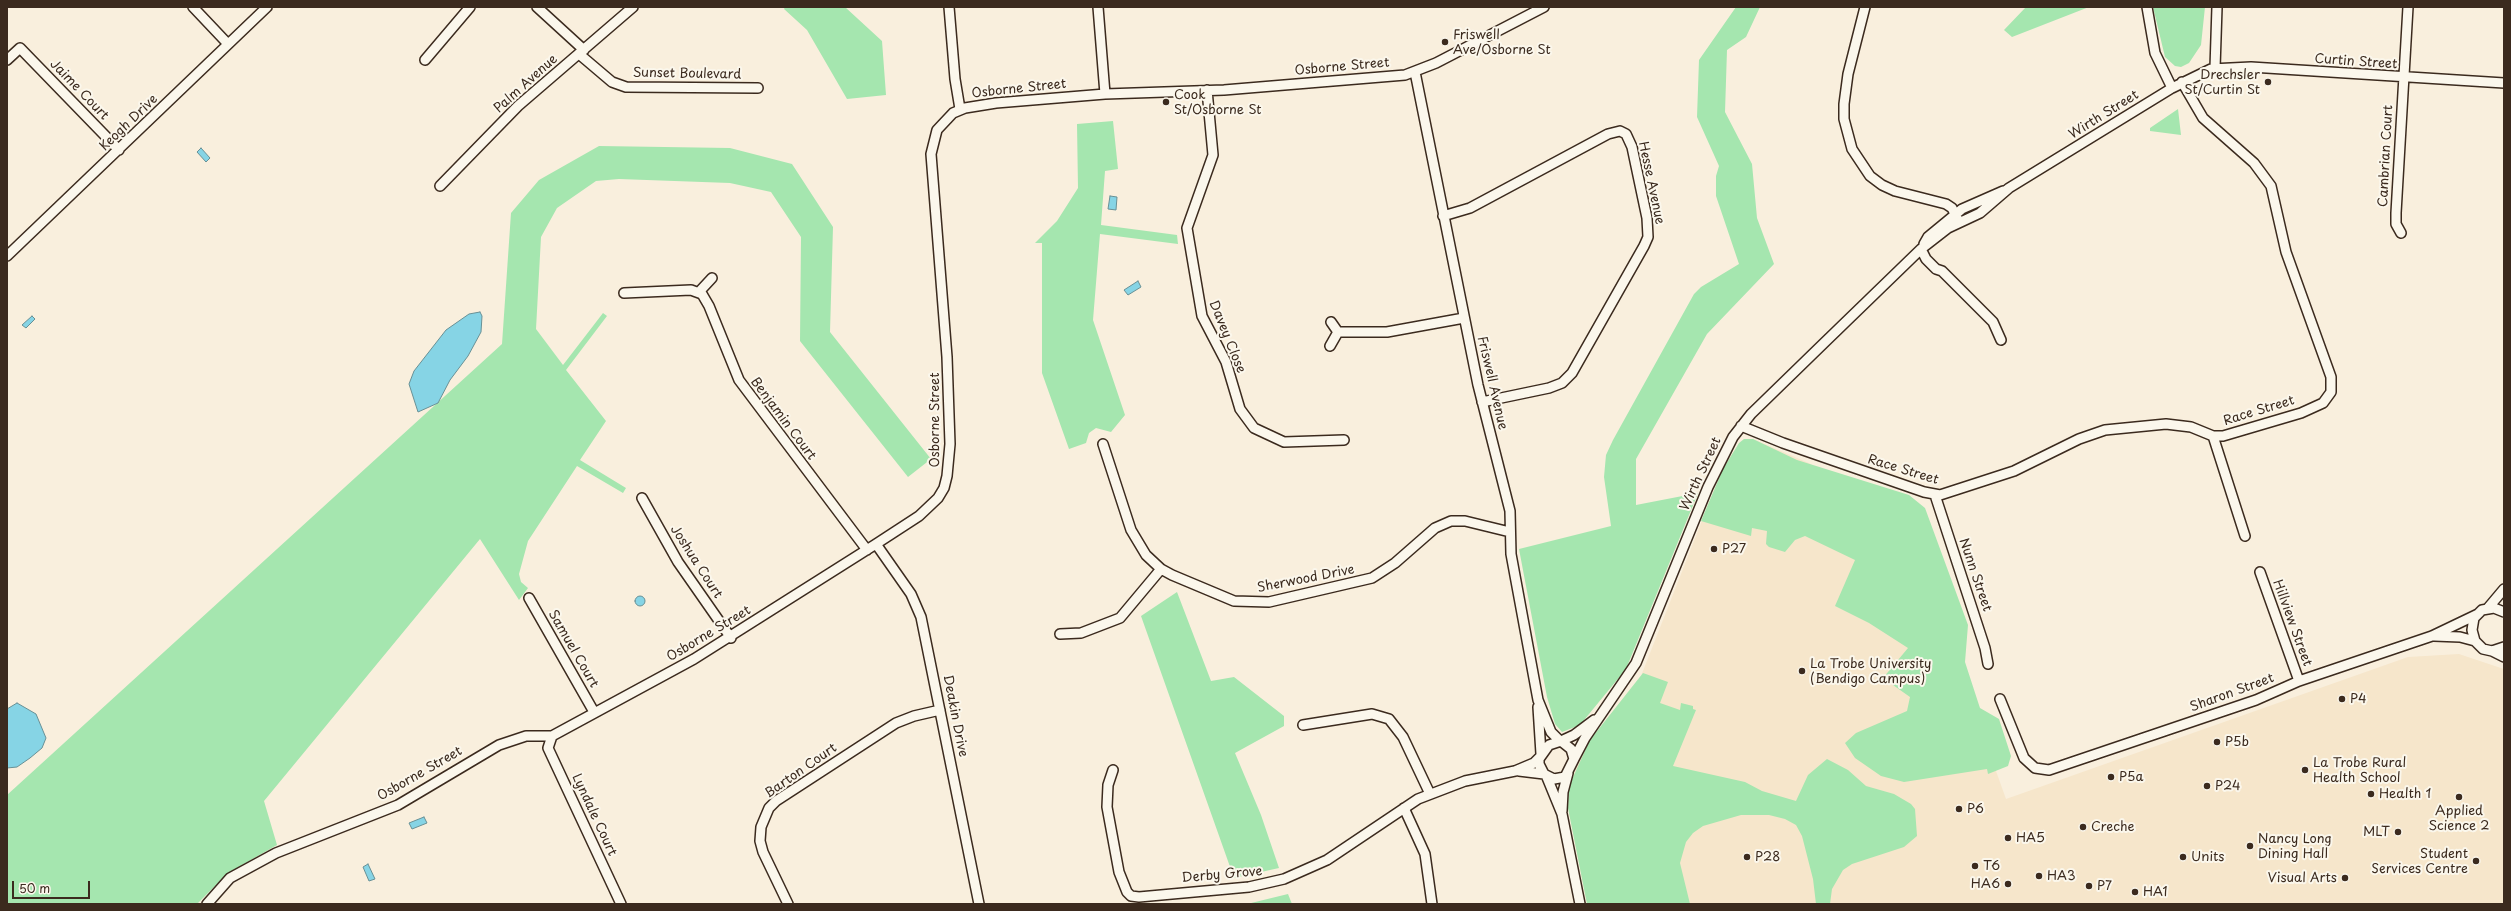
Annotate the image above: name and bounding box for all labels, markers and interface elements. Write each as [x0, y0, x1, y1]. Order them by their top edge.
place label: Friswell Ave/Osborne St [1453, 27, 1551, 58]
marker: Friswell Ave/Osborne St [1440, 37, 1450, 47]
street label: Curtin Street [2314, 51, 2398, 73]
street label: Palm Avenue [491, 52, 561, 116]
street label: Osborne Street [1294, 55, 1390, 79]
street label: Jaime Court [46, 57, 112, 123]
street label: Sunset Boulevard [633, 65, 741, 83]
place label: Drechsler St/Curtin St [2185, 67, 2260, 98]
street label: Osborne Street [971, 76, 1067, 102]
marker: Drechsler St/Curtin St [2263, 77, 2273, 87]
place label: Cook St/Osborne St [1174, 87, 1261, 118]
street label: Wirth Street [2066, 87, 2142, 143]
street label: Keogh Drive [97, 92, 161, 154]
marker: Cook St/Osborne St [1161, 97, 1171, 107]
street label: Cambrian Court [2376, 105, 2396, 207]
street label: Hesse Avenue [1635, 140, 1667, 226]
street label: Davey Close [1205, 299, 1249, 375]
street label: Friswell Avenue [1474, 335, 1510, 431]
street label: Osborne Street [927, 372, 943, 468]
street label: Benjamin Court [747, 375, 819, 463]
street label: Race Street [2222, 393, 2296, 429]
street label: Wirth Street [1677, 435, 1725, 513]
street label: Race Street [1866, 452, 1940, 488]
street label: Joshua Court [667, 523, 725, 601]
street label: Nunn Street [1955, 536, 1995, 614]
place label: P27 [1722, 541, 1746, 557]
marker: P27 [1709, 544, 1719, 554]
street label: Sherwood Drive [1256, 562, 1356, 596]
street label: Hillview Street [2269, 578, 2315, 668]
street label: Osborne Street [664, 603, 754, 665]
street label: Samuel Court [544, 607, 602, 691]
place label: La Trobe University (Bendigo Campus) [1810, 656, 1931, 687]
marker: La Trobe University (Bendigo Campus) [1797, 666, 1807, 676]
street label: Sharon Street [2188, 671, 2276, 715]
street label: Deakin Drive [939, 674, 971, 758]
place label: P4 [2350, 691, 2367, 707]
marker: P4 [2337, 694, 2347, 704]
place label: P5b [2225, 734, 2249, 750]
marker: P5b [2212, 737, 2222, 747]
street label: Barton Court [762, 740, 840, 802]
street label: Osborne Street [375, 743, 465, 805]
place label: La Trobe Rural Health School [2313, 755, 2406, 786]
marker: La Trobe Rural Health School [2300, 765, 2310, 775]
place label: P5a [2119, 769, 2143, 785]
street label: Lyndale Court [568, 771, 620, 859]
marker: P5a [2106, 772, 2116, 782]
place label: P24 [2215, 778, 2240, 794]
marker: P24 [2202, 781, 2212, 791]
place label: Health 1 [2379, 786, 2431, 802]
marker: Health 1 [2366, 789, 2376, 799]
marker: Applied Science 2 [2454, 792, 2464, 802]
place label: P6 [1967, 801, 1984, 817]
place label: Applied Science 2 [2429, 803, 2489, 834]
marker: P6 [1954, 804, 1964, 814]
place label: Creche [2091, 819, 2134, 835]
marker: Creche [2078, 822, 2088, 832]
place label: MLT [2363, 824, 2390, 840]
marker: MLT [2393, 827, 2403, 837]
place label: HA5 [2016, 830, 2045, 846]
place label: Nancy Long Dining Hall [2258, 831, 2332, 862]
marker: HA5 [2003, 833, 2013, 843]
marker: Nancy Long Dining Hall [2245, 841, 2255, 851]
place label: Student Services Centre [2371, 846, 2468, 877]
place label: P28 [1755, 849, 1780, 865]
place label: Units [2191, 849, 2224, 865]
marker: P28 [1742, 852, 1752, 862]
marker: Units [2178, 852, 2188, 862]
marker: Student Services Centre [2471, 856, 2481, 866]
place label: T6 [1983, 858, 2000, 874]
marker: T6 [1970, 861, 1980, 871]
street label: Derby Grove [1181, 864, 1263, 886]
place label: HA3 [2047, 868, 2076, 884]
place label: Visual Arts [2268, 870, 2337, 886]
marker: HA3 [2034, 871, 2044, 881]
scale bar [14, 873, 92, 899]
marker: Visual Arts [2340, 873, 2350, 883]
place label: HA6 [1971, 876, 2000, 892]
place label: P7 [2097, 878, 2112, 894]
text: 50 m [19, 879, 50, 897]
marker: HA6 [2003, 879, 2013, 889]
marker: P7 [2084, 881, 2094, 891]
place label: HA1 [2143, 884, 2168, 900]
marker: HA1 [2130, 887, 2140, 897]

